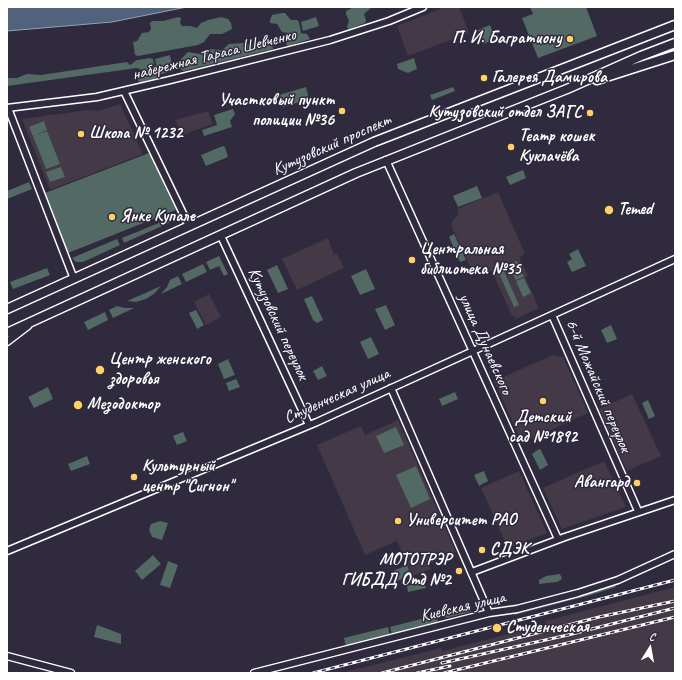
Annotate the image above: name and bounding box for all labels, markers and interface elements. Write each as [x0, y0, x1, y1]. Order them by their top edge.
street label: набережная Тараса Шевченко [130, 25, 298, 85]
place label: П. И. Багратиону [452, 29, 562, 49]
marker: П. И. Багратиону [565, 34, 575, 44]
place label: Галерея Дамирова [492, 68, 607, 88]
marker: Галерея Дамирова [479, 73, 489, 83]
place label: Участковый пункт полиции №36 [219, 91, 334, 131]
place label: Кутузовский отдел ЗАГС [428, 103, 582, 123]
marker: Участковый пункт полиции №36 [337, 106, 347, 116]
marker: Кутузовский отдел ЗАГС [585, 108, 595, 118]
street label: Кутузовский проспект [270, 110, 394, 180]
place label: Школа № 1232 [89, 124, 182, 144]
place label: Театр кошек Куклачёва [519, 127, 595, 167]
marker: Школа № 1232 [76, 129, 86, 139]
marker: Театр кошек Куклачёва [506, 142, 516, 152]
place label: Temed [618, 200, 652, 220]
marker: Temed [603, 204, 615, 216]
place label: Янке Купале [120, 207, 195, 227]
marker: Янке Купале [107, 212, 117, 222]
place label: Центральная библиотека №35 [420, 240, 521, 280]
marker: Центральная библиотека №35 [407, 255, 417, 265]
street label: Кутузовский переулок [243, 265, 313, 383]
street label: улица Дунаевского [454, 290, 516, 398]
street label: 6-й Можайский переулок [561, 316, 635, 456]
place label: Центр женского здоровья [109, 350, 211, 390]
marker: Центр женского здоровья [94, 364, 106, 376]
street label: Студенческая улица [281, 364, 393, 428]
place label: Мезодоктор [87, 395, 160, 415]
marker: Детский сад №1892 [538, 396, 548, 406]
marker: Мезодоктор [72, 399, 84, 411]
place label: Детский сад №1892 [509, 408, 577, 448]
place label: Культурный центр "Сигнон" [142, 457, 233, 497]
marker: Культурный центр "Сигнон" [129, 472, 139, 482]
place label: Авангард [574, 473, 629, 493]
marker: Авангард [632, 478, 642, 488]
place label: Университет РАО [406, 511, 517, 531]
marker: Университет РАО [393, 516, 403, 526]
place label: СДЭК [490, 540, 529, 560]
marker: СДЭК [477, 545, 487, 555]
place label: МОТОТРЭР ГИБДД Отд №2 [342, 551, 451, 591]
marker: МОТОТРЭР ГИБДД Отд №2 [454, 566, 464, 576]
street label: Киевская улица [419, 587, 507, 627]
place label: Студенческая [506, 618, 589, 638]
marker: Студенческая [491, 622, 503, 634]
north arrow [630, 628, 670, 668]
text: С [648, 629, 656, 644]

